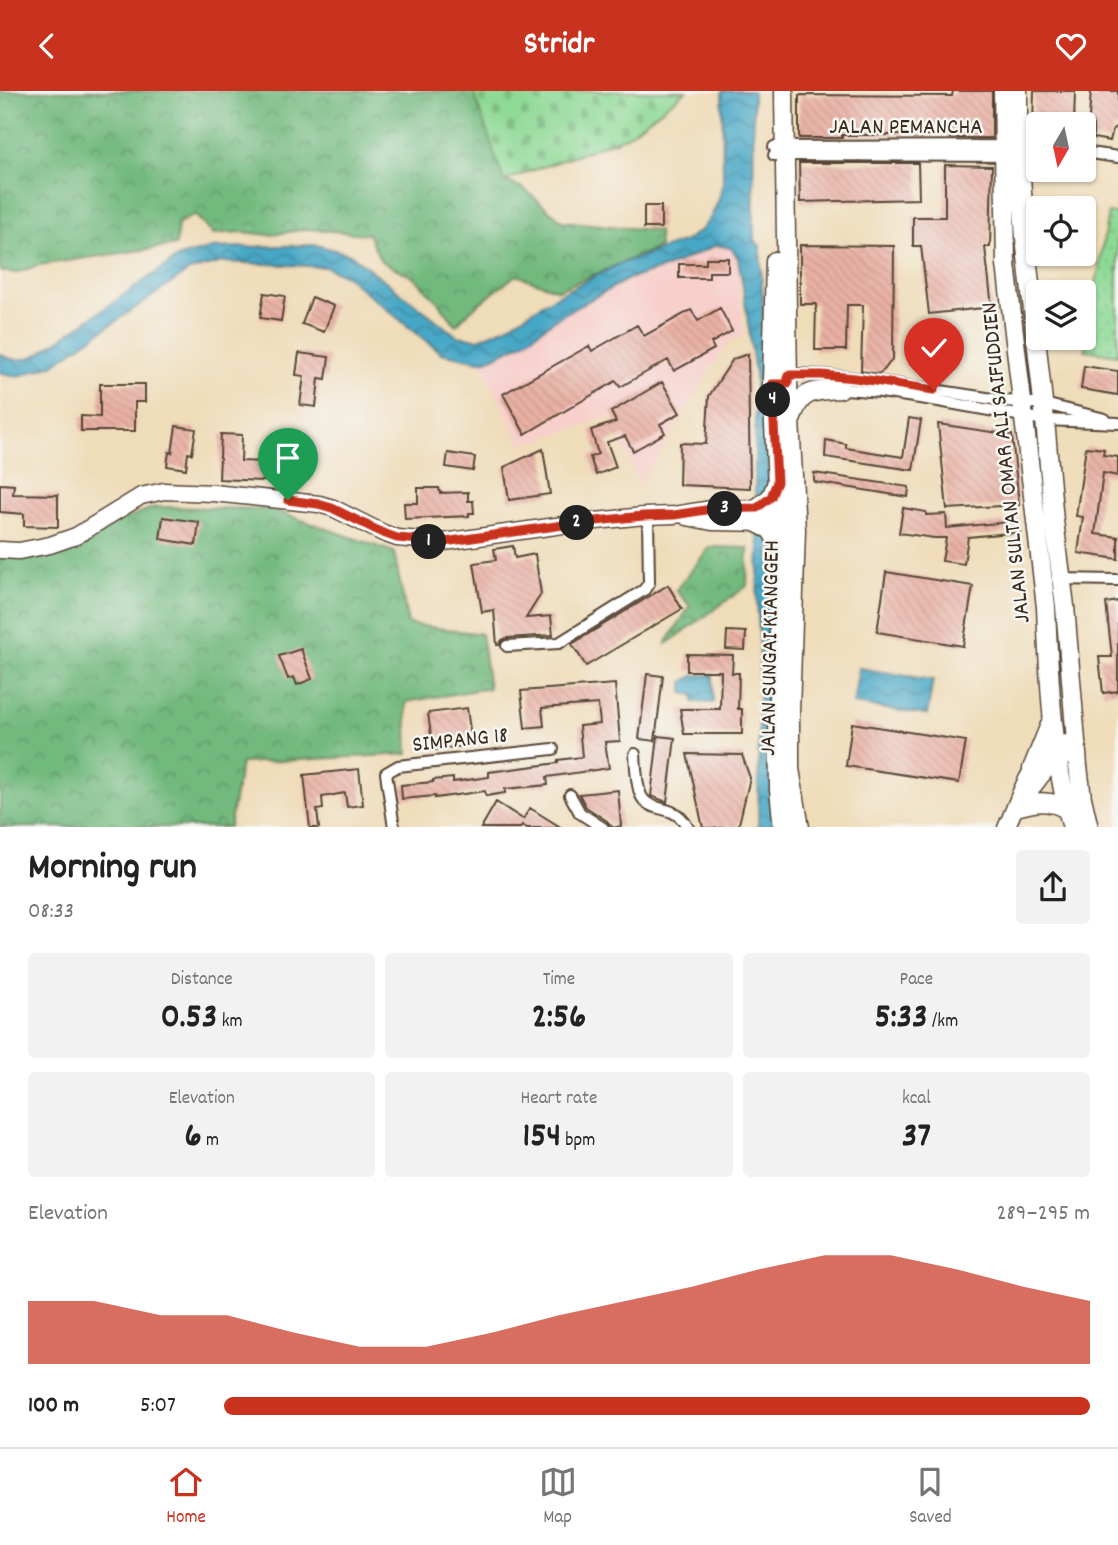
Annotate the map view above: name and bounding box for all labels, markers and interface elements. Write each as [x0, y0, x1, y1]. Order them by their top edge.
text: Stridr [524, 23, 594, 69]
icon: back [28, 27, 66, 65]
icon: heart [1052, 27, 1090, 65]
street label: JALAN PEMANCHA [829, 112, 983, 145]
north arrow [1026, 112, 1096, 182]
map controls [1026, 112, 1096, 350]
button: locate [1026, 196, 1096, 266]
button: layers [1026, 280, 1096, 350]
street label: JALAN SULTAN OMAR ALI SAIFUDDIEN [974, 301, 1041, 625]
pin [904, 318, 964, 390]
icon: check [915, 329, 953, 367]
pin: 4 [756, 383, 790, 417]
text: 4 [769, 386, 776, 413]
pin [258, 428, 318, 500]
icon: arrive [269, 439, 307, 477]
pin: 3 [708, 491, 742, 527]
text: 3 [720, 495, 729, 522]
pin: 2 [560, 505, 594, 541]
text: 2 [572, 509, 581, 536]
pin: 1 [412, 525, 446, 559]
text: 1 [426, 528, 431, 555]
street label: JALAN SUNGAI KIANGGEH [753, 540, 790, 756]
street label: SIMPANG 18 [411, 720, 510, 763]
text: Morning run [28, 842, 197, 897]
button: share [1016, 850, 1090, 924]
text: 08:33 [28, 896, 74, 929]
text: Distance [171, 967, 233, 994]
text: Time [543, 967, 575, 994]
text: Pace [900, 967, 933, 994]
text: 0.53 [161, 994, 217, 1044]
text: 2:56 [532, 994, 586, 1044]
text: 5:33 [874, 994, 928, 1044]
text: km [217, 1009, 243, 1036]
text: /km [928, 1009, 958, 1036]
text: Elevation [169, 1086, 235, 1113]
text: Heart rate [521, 1086, 597, 1113]
text: kcal [902, 1086, 931, 1113]
text: 6 [184, 1113, 202, 1163]
text: 154 [523, 1113, 561, 1163]
text: 37 [902, 1113, 931, 1163]
text: m [202, 1128, 219, 1155]
text: bpm [561, 1128, 595, 1155]
text: Elevation [28, 1198, 108, 1231]
text: 289–295 m [996, 1198, 1090, 1231]
text: 100 m [28, 1390, 79, 1423]
text: 5:07 [140, 1390, 176, 1423]
tab: Home [166, 1463, 206, 1532]
tab: Map [539, 1463, 577, 1532]
tab: Saved [909, 1463, 952, 1532]

